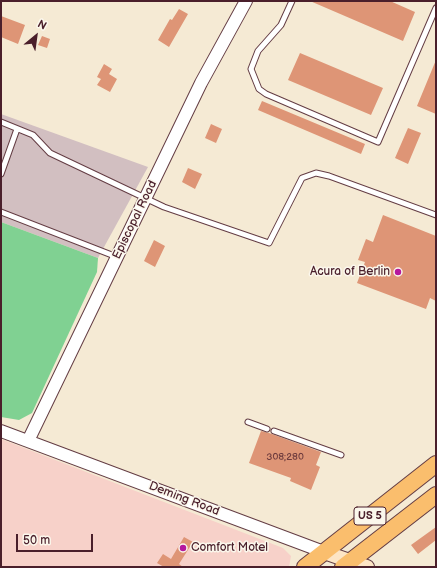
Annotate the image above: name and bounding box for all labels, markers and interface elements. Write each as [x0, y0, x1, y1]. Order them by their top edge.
north arrow [16, 16, 56, 56]
text: N [35, 17, 49, 33]
street label: Episcopal Road [110, 178, 160, 262]
place label: Acura of Berlin [310, 265, 390, 279]
marker: Acura of Berlin [393, 267, 403, 277]
house number: 308;280 [266, 451, 304, 463]
street label: Deming Road [147, 479, 221, 519]
road number: US 5 [354, 507, 386, 525]
scale bar [18, 526, 95, 552]
text: 50 m [23, 533, 50, 548]
place label: Comfort Motel [191, 541, 268, 555]
marker: Comfort Motel [178, 543, 188, 553]

